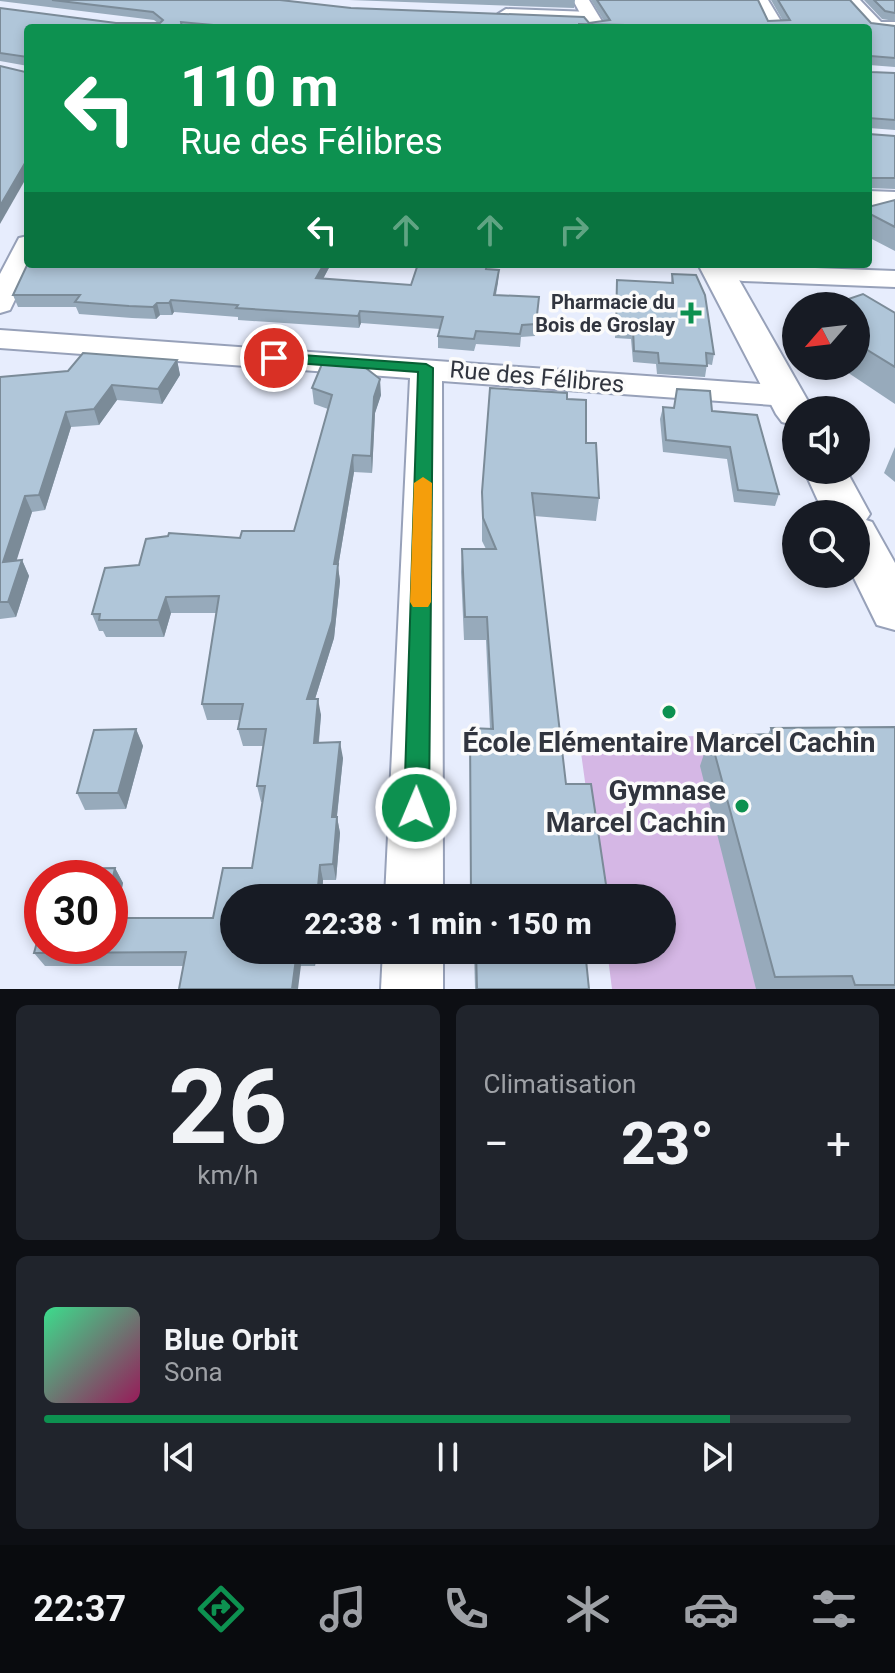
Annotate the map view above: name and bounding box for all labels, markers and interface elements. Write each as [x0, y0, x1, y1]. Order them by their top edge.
text: 110 m [180, 54, 339, 120]
icon: left [48, 56, 152, 160]
text: Rue des Félibres [180, 121, 443, 163]
icon: left [300, 208, 344, 252]
icon: ahead [384, 208, 428, 252]
icon: ahead [468, 208, 512, 252]
icon: right [552, 208, 596, 252]
place label: Pharmacie du Bois de Groslay [535, 290, 676, 337]
north arrow [782, 292, 870, 380]
map controls [782, 292, 870, 588]
marker: Pharmacie du Bois de Groslay [682, 304, 700, 322]
pin [240, 324, 308, 392]
icon: arrive [252, 336, 296, 380]
street label: Rue des Félibres [449, 355, 625, 399]
button: sound [782, 396, 870, 484]
button: search [782, 500, 870, 588]
marker: École Elémentaire Marcel Cachin [660, 703, 678, 721]
place label: École Elémentaire Marcel Cachin [463, 726, 875, 759]
position arrow [374, 766, 458, 850]
place label: Gymnase Marcel Cachin [546, 774, 726, 839]
marker: Gymnase Marcel Cachin [733, 797, 751, 815]
speed limit sign: 30 [24, 860, 128, 964]
text: 22:38 · 1 min · 150 m [304, 906, 592, 941]
text: 26 [168, 1047, 287, 1168]
text: Climatisation [484, 1069, 636, 1099]
text: 23° [621, 1108, 714, 1179]
text: − [484, 1118, 509, 1170]
text: + [826, 1118, 851, 1170]
text: km/h [197, 1160, 258, 1190]
text: Blue Orbit [164, 1322, 298, 1357]
text: Sona [164, 1357, 223, 1387]
icon: previous [157, 1435, 201, 1479]
icon: pause [426, 1435, 470, 1479]
icon: next [695, 1435, 739, 1479]
icon: directions [193, 1581, 249, 1637]
icon: music [315, 1581, 371, 1637]
icon: phone [438, 1581, 494, 1637]
icon: climate [560, 1581, 616, 1637]
icon: car [683, 1581, 739, 1637]
icon: filters [806, 1581, 862, 1637]
text: 22:37 [33, 1588, 126, 1630]

